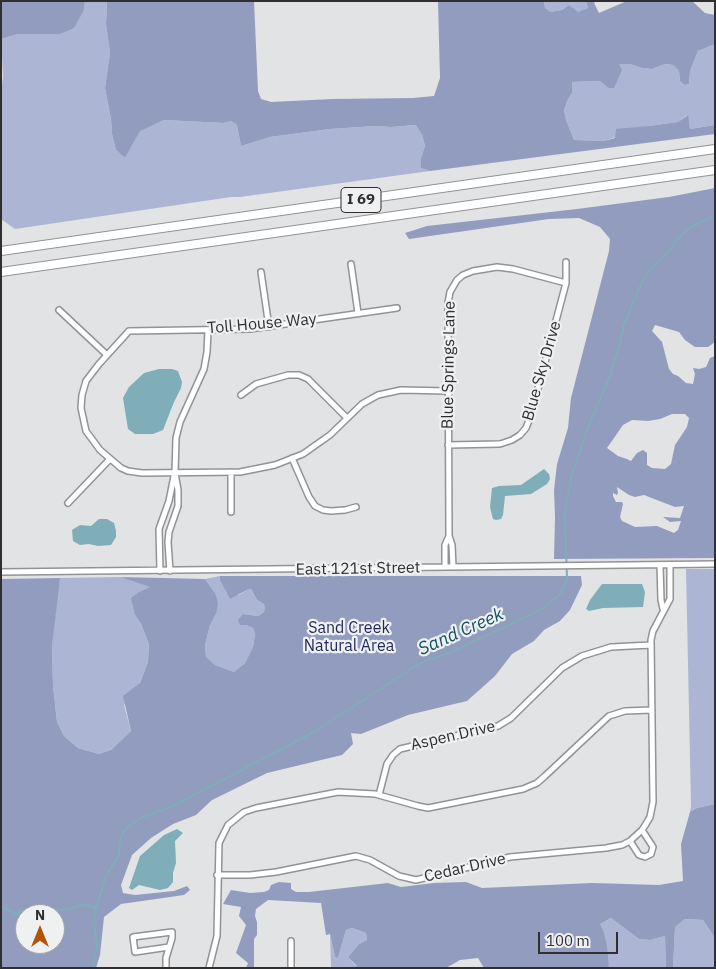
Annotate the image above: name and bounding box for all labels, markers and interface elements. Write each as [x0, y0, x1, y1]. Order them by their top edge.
road number: I 69 [341, 188, 381, 212]
street label: Blue Springs Lane [438, 301, 460, 429]
street label: Toll House Way [207, 310, 317, 338]
street label: Blue Sky Drive [519, 319, 565, 423]
street label: East 121st Street [295, 558, 421, 580]
water label: Sand Creek [415, 604, 507, 660]
park label: Sand Creek Natural Area [304, 618, 394, 656]
street label: Aspen Drive [409, 717, 497, 755]
street label: Cedar Drive [422, 849, 508, 887]
north arrow [15, 904, 65, 954]
text: N [35, 906, 45, 924]
scale bar [541, 922, 621, 954]
text: 100 m [546, 931, 590, 950]

